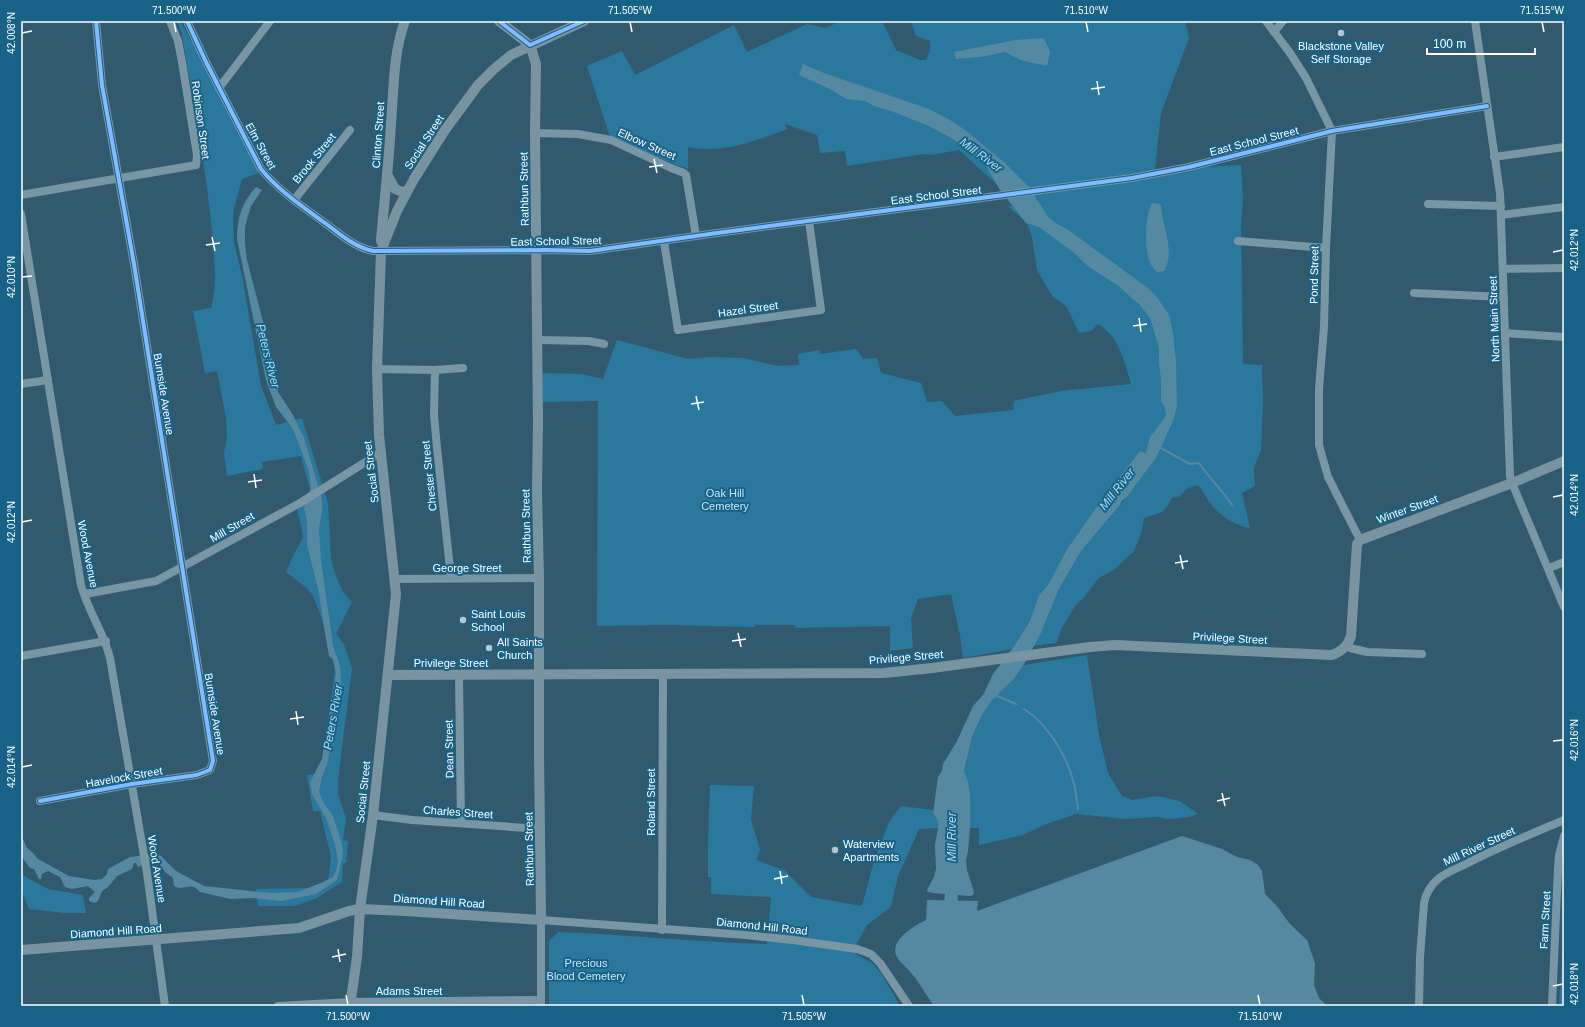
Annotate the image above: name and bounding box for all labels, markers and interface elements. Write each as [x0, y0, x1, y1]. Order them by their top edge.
text: 71.500°W [152, 5, 197, 16]
text: 71.505°W [608, 5, 653, 16]
text: 71.510°W [1064, 5, 1109, 16]
text: 71.515°W [1520, 5, 1565, 16]
text: 42.008°N [6, 12, 17, 54]
marker: Blackstone Valley Self Storage [1336, 28, 1346, 38]
scale bar [1427, 30, 1535, 56]
text: 100 m [1433, 37, 1466, 51]
place label: Blackstone Valley Self Storage [1298, 40, 1384, 65]
street label: Robinson Street [190, 80, 212, 160]
street label: Clinton Street [370, 101, 386, 169]
street label: Social Street [402, 113, 446, 171]
street label: Elm Street [243, 121, 279, 171]
street label: East School Street [1208, 124, 1300, 158]
street label: Elbow Street [616, 126, 678, 162]
street label: Brook Street [290, 130, 338, 186]
water label: Mill River [957, 135, 1006, 176]
street label: Rathbun Street [517, 152, 531, 226]
street label: East School Street [890, 183, 982, 207]
text: 42.012°N [1569, 229, 1580, 271]
street label: East School Street [510, 234, 602, 248]
street label: Pond Street [1307, 246, 1321, 304]
text: 42.010°N [6, 256, 17, 298]
street label: North Main Street [1486, 276, 1502, 362]
street label: Hazel Street [717, 299, 779, 319]
water label: Peters River [253, 322, 283, 391]
street label: Burnside Avenue [152, 352, 176, 436]
street label: Social Street [361, 440, 381, 504]
street label: Chester Street [419, 440, 439, 512]
water label: Mill River [1096, 464, 1138, 513]
text: 42.014°N [1569, 474, 1580, 516]
park label: Oak Hill Cemetery [701, 487, 749, 512]
street label: Rathbun Street [519, 489, 533, 563]
street label: Winter Street [1375, 492, 1439, 526]
text: 42.012°N [6, 501, 17, 543]
street label: Mill Street [208, 510, 256, 544]
street label: Wood Avenue [76, 519, 100, 589]
street label: George Street [432, 562, 502, 574]
place label: Saint Louis School [471, 608, 526, 633]
marker: Saint Louis School [458, 615, 468, 625]
street label: Privilege Street [1192, 630, 1268, 646]
place label: All Saints Church [497, 636, 543, 661]
marker: All Saints Church [484, 643, 494, 653]
street label: Privilege Street [868, 648, 944, 666]
street label: Privilege Street [414, 657, 488, 669]
street label: Burnside Avenue [203, 672, 227, 756]
water label: Peters River [320, 682, 346, 751]
text: 42.016°N [1569, 719, 1580, 761]
street label: Dean Street [442, 720, 456, 778]
text: 42.014°N [6, 746, 17, 788]
street label: Social Street [354, 760, 372, 824]
street label: Havelock Street [85, 764, 163, 790]
street label: Roland Street [645, 768, 657, 836]
street label: Charles Street [423, 804, 493, 820]
water label: Mill River [945, 811, 959, 862]
street label: Rathbun Street [522, 812, 536, 886]
street label: Mill River Street [1441, 824, 1517, 868]
street label: Wood Avenue [146, 834, 168, 904]
place label: Waterview Apartments [843, 838, 900, 863]
marker: Waterview Apartments [830, 845, 840, 855]
street label: Farm Street [1537, 891, 1553, 949]
street label: Diamond Hill Road [393, 892, 485, 910]
street label: Diamond Hill Road [716, 915, 808, 937]
street label: Diamond Hill Road [70, 922, 162, 940]
park label: Precious Blood Cemetery [547, 957, 626, 982]
text: 42.018°N [1569, 963, 1580, 1005]
street label: Adams Street [376, 985, 442, 997]
text: 71.500°W [326, 1011, 371, 1022]
text: 71.505°W [782, 1011, 827, 1022]
text: 71.510°W [1238, 1011, 1283, 1022]

